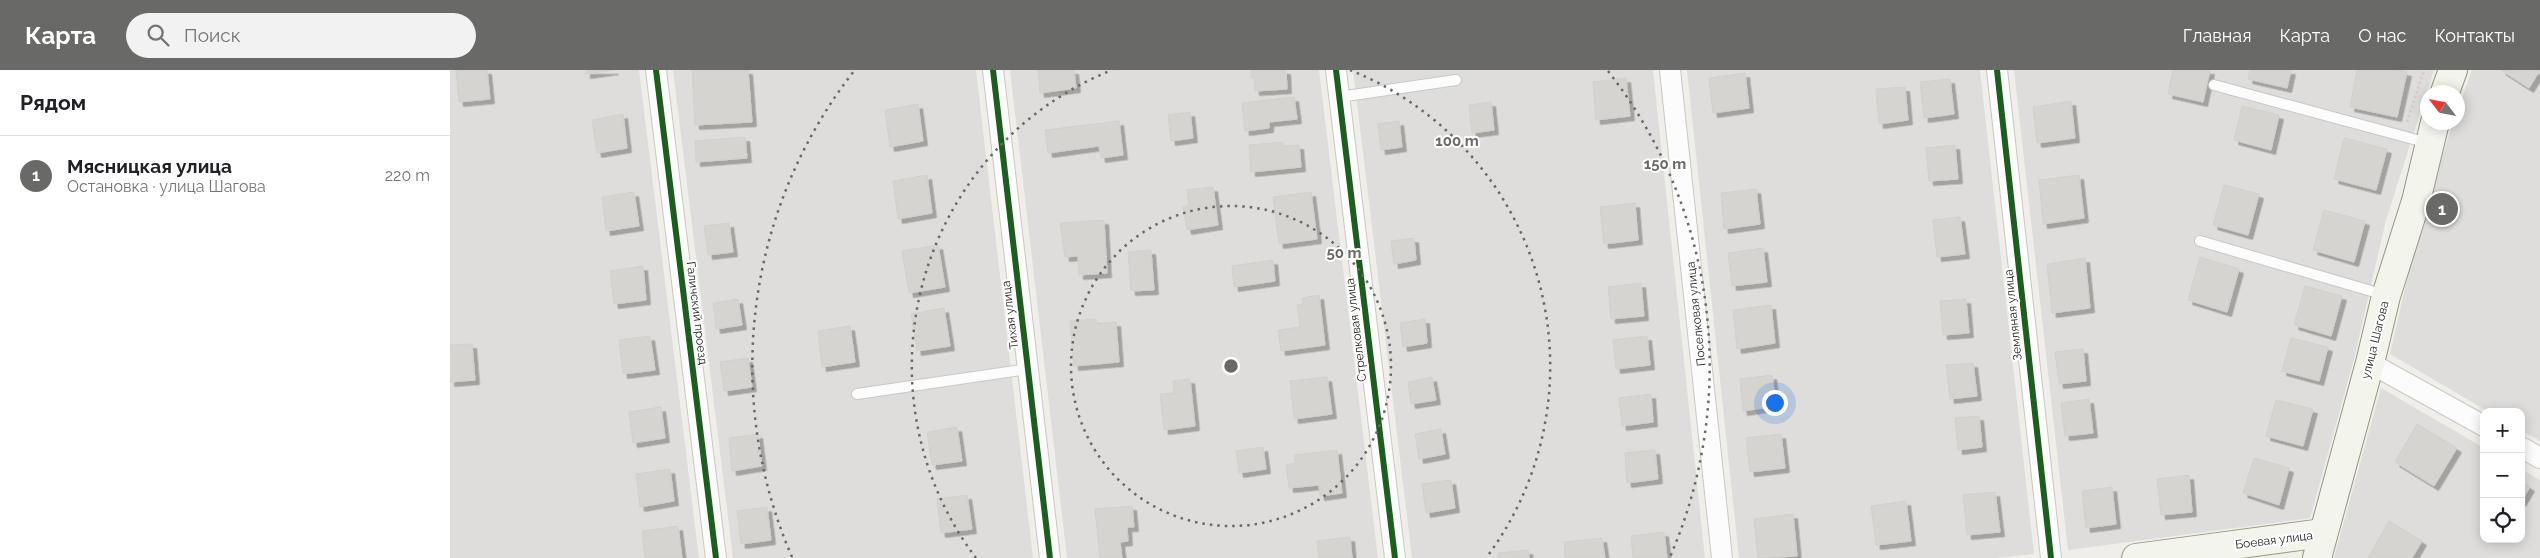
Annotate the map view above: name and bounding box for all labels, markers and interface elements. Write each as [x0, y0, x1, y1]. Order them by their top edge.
search box [126, 13, 476, 58]
text: Карта [25, 21, 96, 50]
icon: search [144, 21, 172, 49]
text: Поиск [184, 24, 241, 46]
text: Главная [2183, 25, 2251, 46]
text: Карта [2279, 25, 2330, 46]
text: О нас [2358, 25, 2406, 46]
text: Контакты [2434, 25, 2515, 46]
north arrow [2420, 85, 2465, 130]
text: Рядом [20, 90, 86, 115]
text: 100 m [1435, 132, 1479, 150]
text: Мясницкая улица [67, 155, 232, 177]
text: 150 m [1644, 155, 1686, 173]
text: 1 [32, 166, 40, 185]
text: 220 m [385, 166, 430, 185]
text: Остановка · улица Шагова [67, 177, 266, 196]
pin: 1 [2426, 190, 2458, 228]
text: 50 m [1326, 244, 1362, 262]
street label: Галичский проезд [684, 261, 710, 365]
street label: Поселковая улица [1684, 261, 1708, 367]
street label: Земляная улица [2001, 269, 2025, 361]
street label: Стрелковая улица [1343, 277, 1369, 383]
street label: Тихая улица [999, 280, 1021, 350]
street label: улица Шагова [2359, 300, 2391, 380]
centre of rings [1222, 357, 1240, 375]
your location [1762, 390, 1788, 416]
map controls [2480, 408, 2525, 543]
button: + [2480, 408, 2525, 453]
button: − [2480, 453, 2525, 498]
button: locate [2480, 498, 2525, 543]
street label: Боевая улица [2234, 528, 2314, 552]

